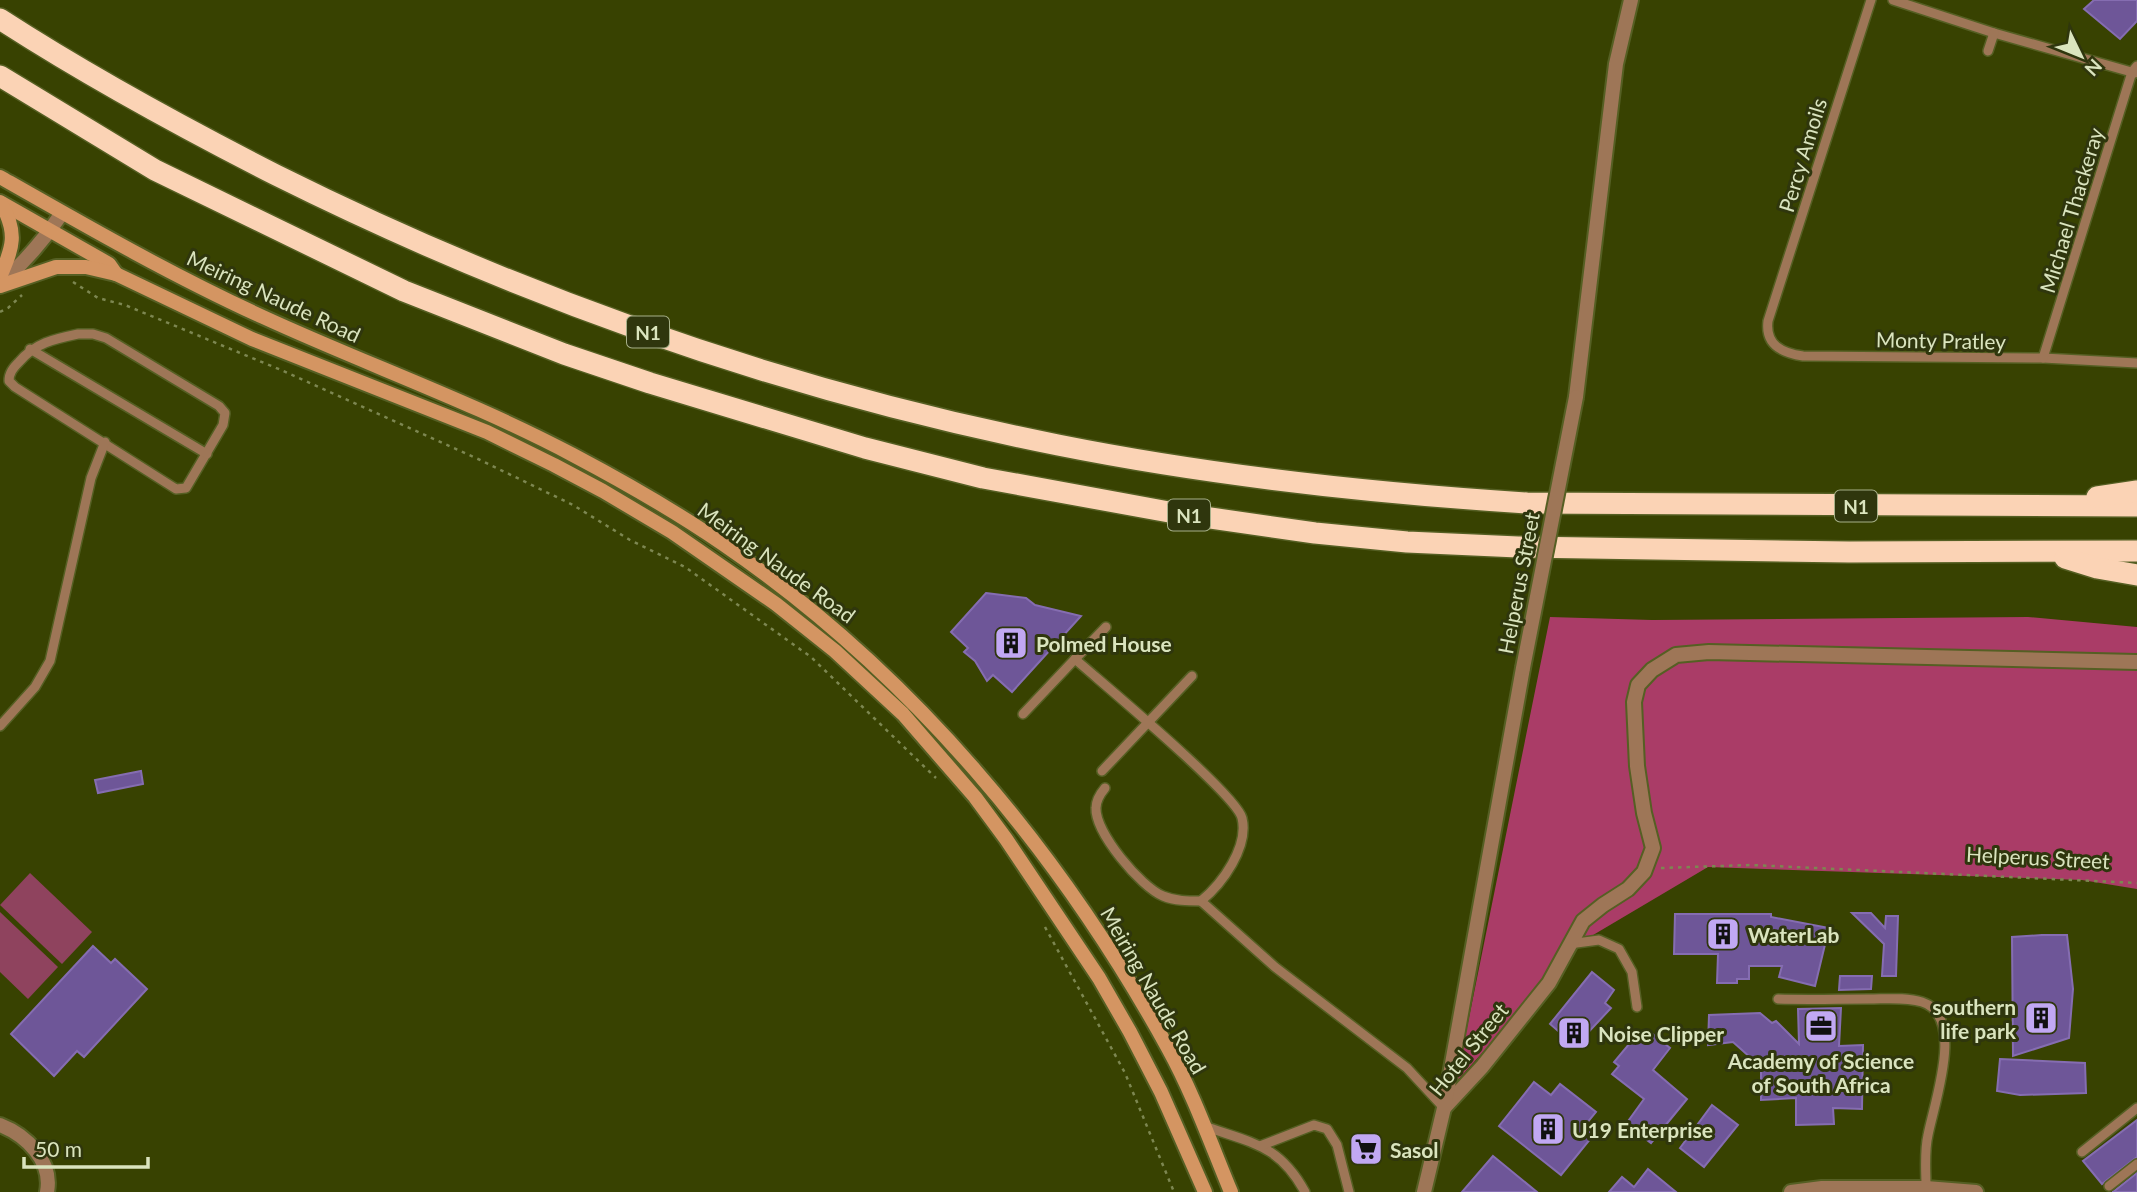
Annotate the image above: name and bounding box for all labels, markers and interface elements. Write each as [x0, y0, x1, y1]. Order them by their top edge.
north arrow [2046, 21, 2116, 91]
text: N [2080, 55, 2107, 81]
street label: Percy Amoils [1773, 95, 1831, 215]
street label: Michael Thackeray [2034, 124, 2108, 296]
street label: Meiring Naude Road [183, 245, 365, 347]
road number: N1 [627, 316, 669, 348]
street label: Monty Pratley [1876, 326, 2006, 354]
road number: N1 [1835, 491, 1877, 522]
street label: Meiring Naude Road [693, 496, 861, 628]
road number: N1 [1168, 500, 1210, 530]
street label: Helperus Street [1492, 510, 1544, 656]
building icon: Polmed House [992, 624, 1030, 662]
place label: Polmed House [1036, 631, 1172, 656]
street label: Helperus Street [1966, 841, 2111, 873]
street label: Meiring Naude Road [1096, 902, 1212, 1078]
building icon: WaterLab [1704, 915, 1742, 953]
place label: WaterLab [1748, 922, 1839, 947]
place label: southern life park [1932, 994, 2017, 1043]
street label: Hotel Street [1423, 997, 1513, 1100]
building icon: southern life park [2022, 999, 2060, 1037]
office icon: Academy of Science of South Africa [1802, 1007, 1840, 1045]
building icon: Noise Clipper [1555, 1014, 1593, 1052]
place label: Noise Clipper [1598, 1021, 1724, 1046]
place label: Academy of Science of South Africa [1727, 1048, 1914, 1097]
building icon: U19 Enterprise [1529, 1110, 1567, 1148]
place label: U19 Enterprise [1572, 1117, 1713, 1142]
scale bar [24, 1126, 149, 1170]
supermarket icon: Sasol [1347, 1130, 1385, 1168]
text: 50 m [35, 1136, 82, 1161]
place label: Sasol [1390, 1137, 1439, 1162]

